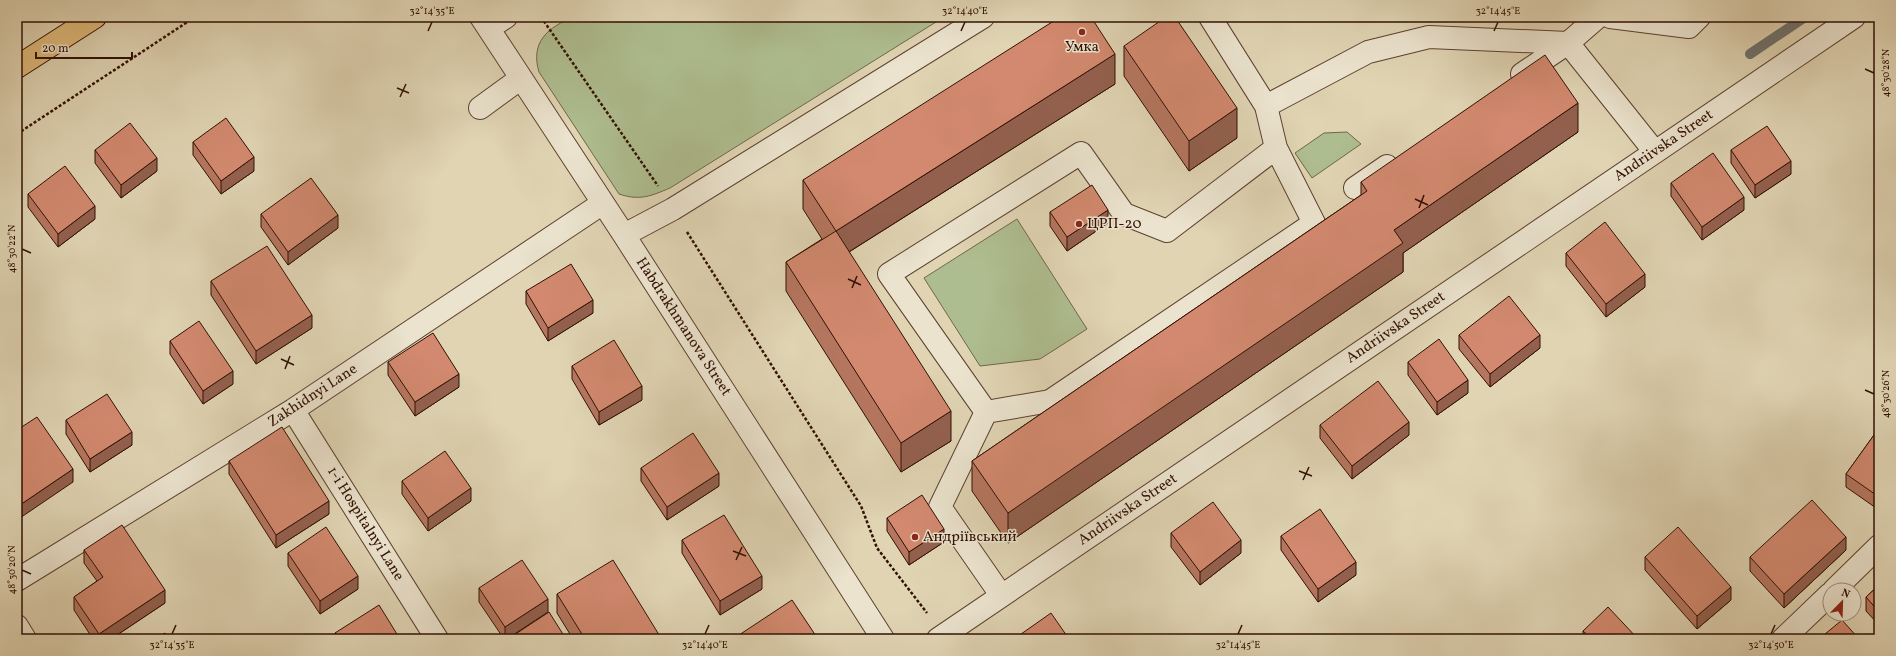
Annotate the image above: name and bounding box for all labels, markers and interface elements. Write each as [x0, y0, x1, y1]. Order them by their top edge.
text: 32°14'35"E [410, 4, 454, 18]
text: 32°14'40"E [942, 4, 988, 18]
text: 32°14'45"E [1476, 4, 1520, 18]
marker: Умка [1077, 27, 1087, 37]
scale bar [36, 34, 132, 60]
place label: Умка [1065, 37, 1099, 58]
text: 20 m [42, 41, 69, 57]
text: 48°30'28"N [1879, 48, 1893, 97]
street label: Andriivska Street [1610, 105, 1718, 187]
place label: ЦРП-20 [1087, 214, 1141, 235]
marker: ЦРП-20 [1074, 219, 1084, 229]
text: 48°30'22"N [5, 224, 19, 273]
street label: Habdrakhmanova Street [630, 254, 736, 400]
street label: Andriivska Street [1342, 287, 1450, 369]
street label: Zakhidnyi Lane [264, 359, 362, 433]
text: 48°30'26"N [1879, 369, 1893, 418]
street label: 1-i Hospitalnyi Lane [321, 463, 409, 585]
street label: Andriivska Street [1074, 469, 1182, 551]
place label: Андріївський [923, 527, 1017, 548]
marker: Андріївський [910, 532, 920, 542]
text: 48°30'20"N [5, 545, 19, 595]
north arrow [1822, 582, 1862, 622]
text: N [1839, 586, 1852, 603]
text: 32°14'35"E [150, 638, 194, 652]
text: 32°14'40"E [682, 638, 728, 652]
text: 32°14'45"E [1216, 638, 1260, 652]
text: 32°14'50"E [1748, 638, 1794, 652]

